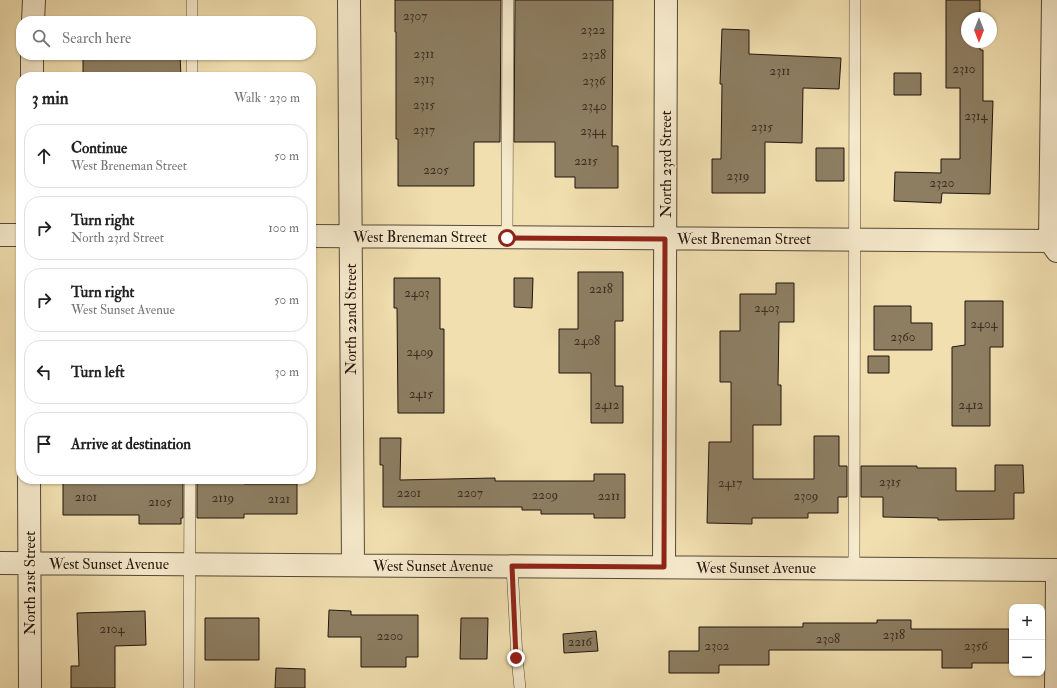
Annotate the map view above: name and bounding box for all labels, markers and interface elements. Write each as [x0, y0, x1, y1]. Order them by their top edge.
house number: 2307 [403, 8, 427, 24]
north arrow [961, 12, 997, 48]
search box [16, 16, 316, 60]
house number: 2322 [581, 22, 606, 38]
icon: search [30, 27, 52, 49]
text: Search here [62, 29, 131, 48]
house number: 2311 [414, 46, 435, 62]
house number: 2328 [582, 47, 606, 63]
house number: 2310 [953, 61, 975, 77]
house number: 2311 [770, 63, 791, 79]
house number: 2313 [413, 71, 435, 87]
house number: 2336 [582, 73, 607, 89]
text: 3 min [32, 88, 69, 109]
text: Walk · 230 m [234, 90, 300, 106]
house number: 2315 [413, 97, 435, 113]
house number: 2340 [581, 98, 607, 114]
house number: 2314 [964, 108, 989, 124]
street label: North 23rd Street [657, 110, 676, 218]
house number: 2315 [751, 119, 773, 135]
house number: 2317 [413, 122, 435, 138]
house number: 2344 [580, 123, 607, 139]
text: Continue [71, 139, 127, 158]
icon: ahead [33, 145, 55, 167]
text: 50 m [274, 148, 299, 164]
house number: 2215 [574, 153, 598, 169]
text: West Breneman Street [71, 158, 187, 174]
house number: 2205 [423, 162, 449, 178]
house number: 2319 [727, 168, 749, 184]
house number: 2320 [930, 175, 954, 191]
text: Turn right [71, 211, 134, 230]
icon: right [33, 217, 55, 239]
text: 100 m [268, 220, 299, 236]
street label: West Breneman Street [352, 228, 487, 247]
route start [498, 229, 516, 247]
text: North 23rd Street [71, 230, 164, 246]
street label: West Breneman Street [676, 230, 811, 249]
street label: North 22nd Street [342, 263, 361, 375]
house number: 2218 [589, 281, 613, 297]
text: Turn right [71, 283, 134, 302]
house number: 2403 [404, 285, 430, 301]
icon: right [33, 289, 55, 311]
text: 50 m [274, 292, 299, 308]
house number: 2403 [754, 300, 780, 316]
text: West Sunset Avenue [71, 302, 175, 318]
house number: 2404 [970, 316, 999, 332]
house number: 2360 [891, 329, 915, 345]
house number: 2408 [574, 333, 600, 349]
house number: 2409 [407, 344, 433, 360]
icon: left [33, 361, 55, 383]
text: Turn left [71, 363, 125, 382]
text: 30 m [275, 364, 299, 380]
house number: 2415 [409, 386, 433, 402]
house number: 2412 [595, 397, 620, 413]
house number: 2412 [959, 397, 984, 413]
icon: arrive [33, 433, 55, 455]
text: Arrive at destination [71, 435, 191, 454]
house number: 2315 [879, 474, 901, 490]
house number: 2417 [718, 475, 742, 491]
house number: 2201 [397, 485, 422, 501]
house number: 2207 [457, 485, 483, 501]
house number: 2209 [532, 487, 558, 503]
house number: 2211 [598, 488, 621, 504]
house number: 2309 [794, 488, 818, 504]
house number: 2101 [75, 489, 98, 505]
house number: 2119 [212, 490, 234, 506]
house number: 2121 [268, 491, 291, 507]
house number: 2105 [148, 494, 172, 510]
street label: North 21st Street [21, 531, 40, 635]
street label: West Sunset Avenue [48, 555, 169, 574]
street label: West Sunset Avenue [372, 557, 493, 576]
street label: West Sunset Avenue [695, 559, 816, 578]
map controls [1009, 604, 1045, 676]
button: + [1009, 604, 1045, 640]
house number: 2104 [100, 621, 125, 637]
house number: 2318 [883, 627, 905, 643]
house number: 2200 [377, 628, 403, 644]
house number: 2308 [816, 631, 840, 647]
house number: 2216 [568, 634, 594, 650]
house number: 2302 [705, 638, 730, 654]
house number: 2356 [964, 638, 989, 654]
button: − [1009, 640, 1045, 676]
route end [507, 649, 525, 667]

